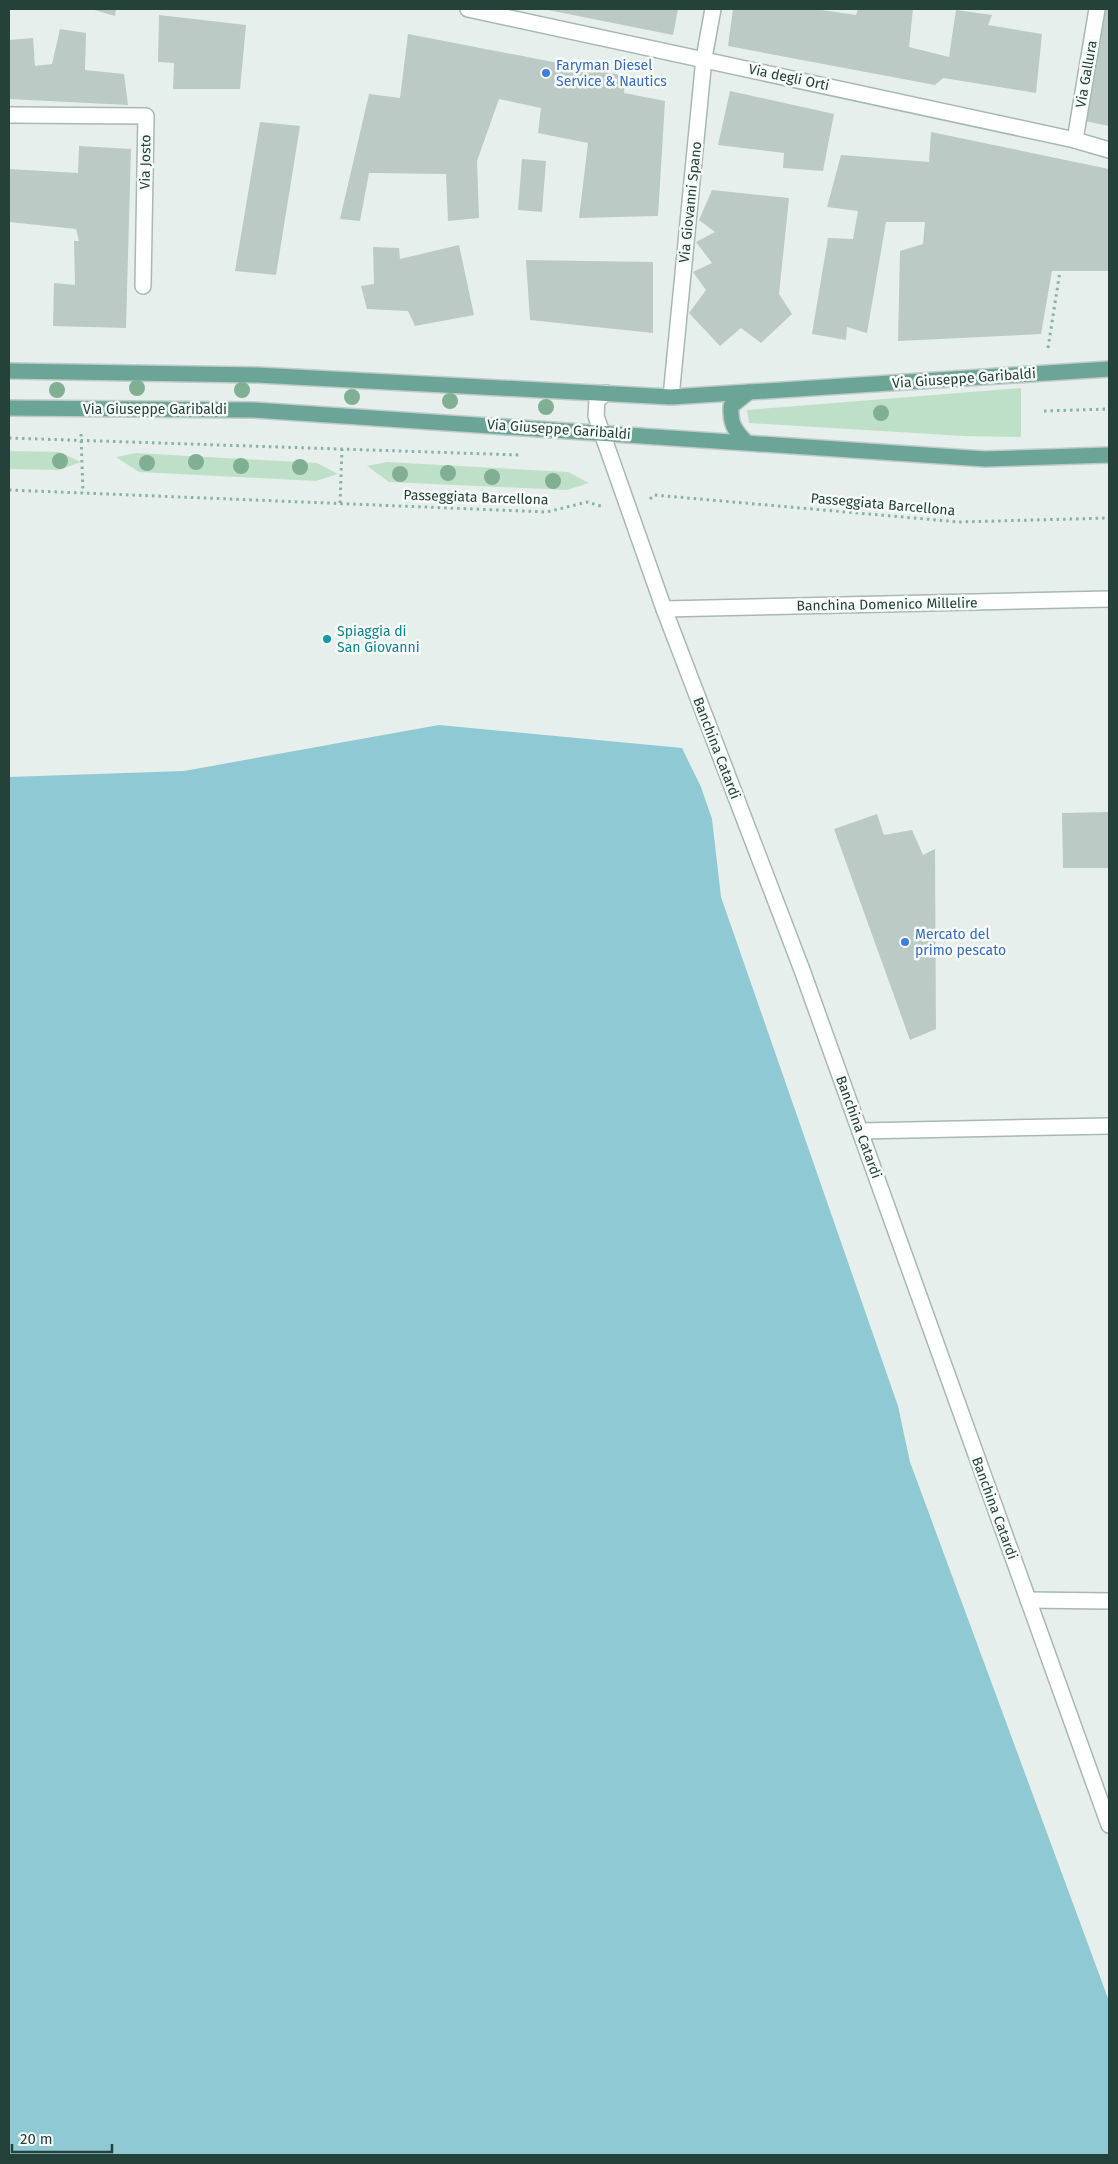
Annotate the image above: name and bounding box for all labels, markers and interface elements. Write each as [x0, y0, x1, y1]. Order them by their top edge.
street label: Via Gallura [1072, 39, 1101, 109]
place label: Faryman Diesel Service & Nautics [556, 57, 667, 90]
street label: Via degli Orti [747, 61, 831, 94]
marker: Faryman Diesel Service & Nautics [540, 67, 552, 79]
street label: Via Josto [137, 134, 154, 190]
street label: Via Giovanni Spano [676, 140, 705, 264]
street label: Via Giuseppe Garibaldi [892, 365, 1036, 392]
street label: Via Giuseppe Garibaldi [83, 401, 227, 418]
street label: Via Giuseppe Garibaldi [487, 416, 631, 443]
street label: Passeggiata Barcellona [403, 486, 549, 509]
street label: Passeggiata Barcellona [810, 490, 956, 519]
street label: Banchina Domenico Millelire [796, 594, 978, 615]
place label: Spiaggia di San Giovanni [337, 623, 420, 656]
marker: Spiaggia di San Giovanni [321, 633, 333, 645]
street label: Banchina Catardi [689, 695, 744, 802]
place label: Mercato del primo pescato [915, 926, 1006, 959]
marker: Mercato del primo pescato [899, 936, 911, 948]
street label: Banchina Catardi [832, 1074, 885, 1181]
street label: Banchina Catardi [968, 1455, 1021, 1562]
scale bar [12, 2122, 112, 2154]
text: 20 m [20, 2130, 53, 2148]

